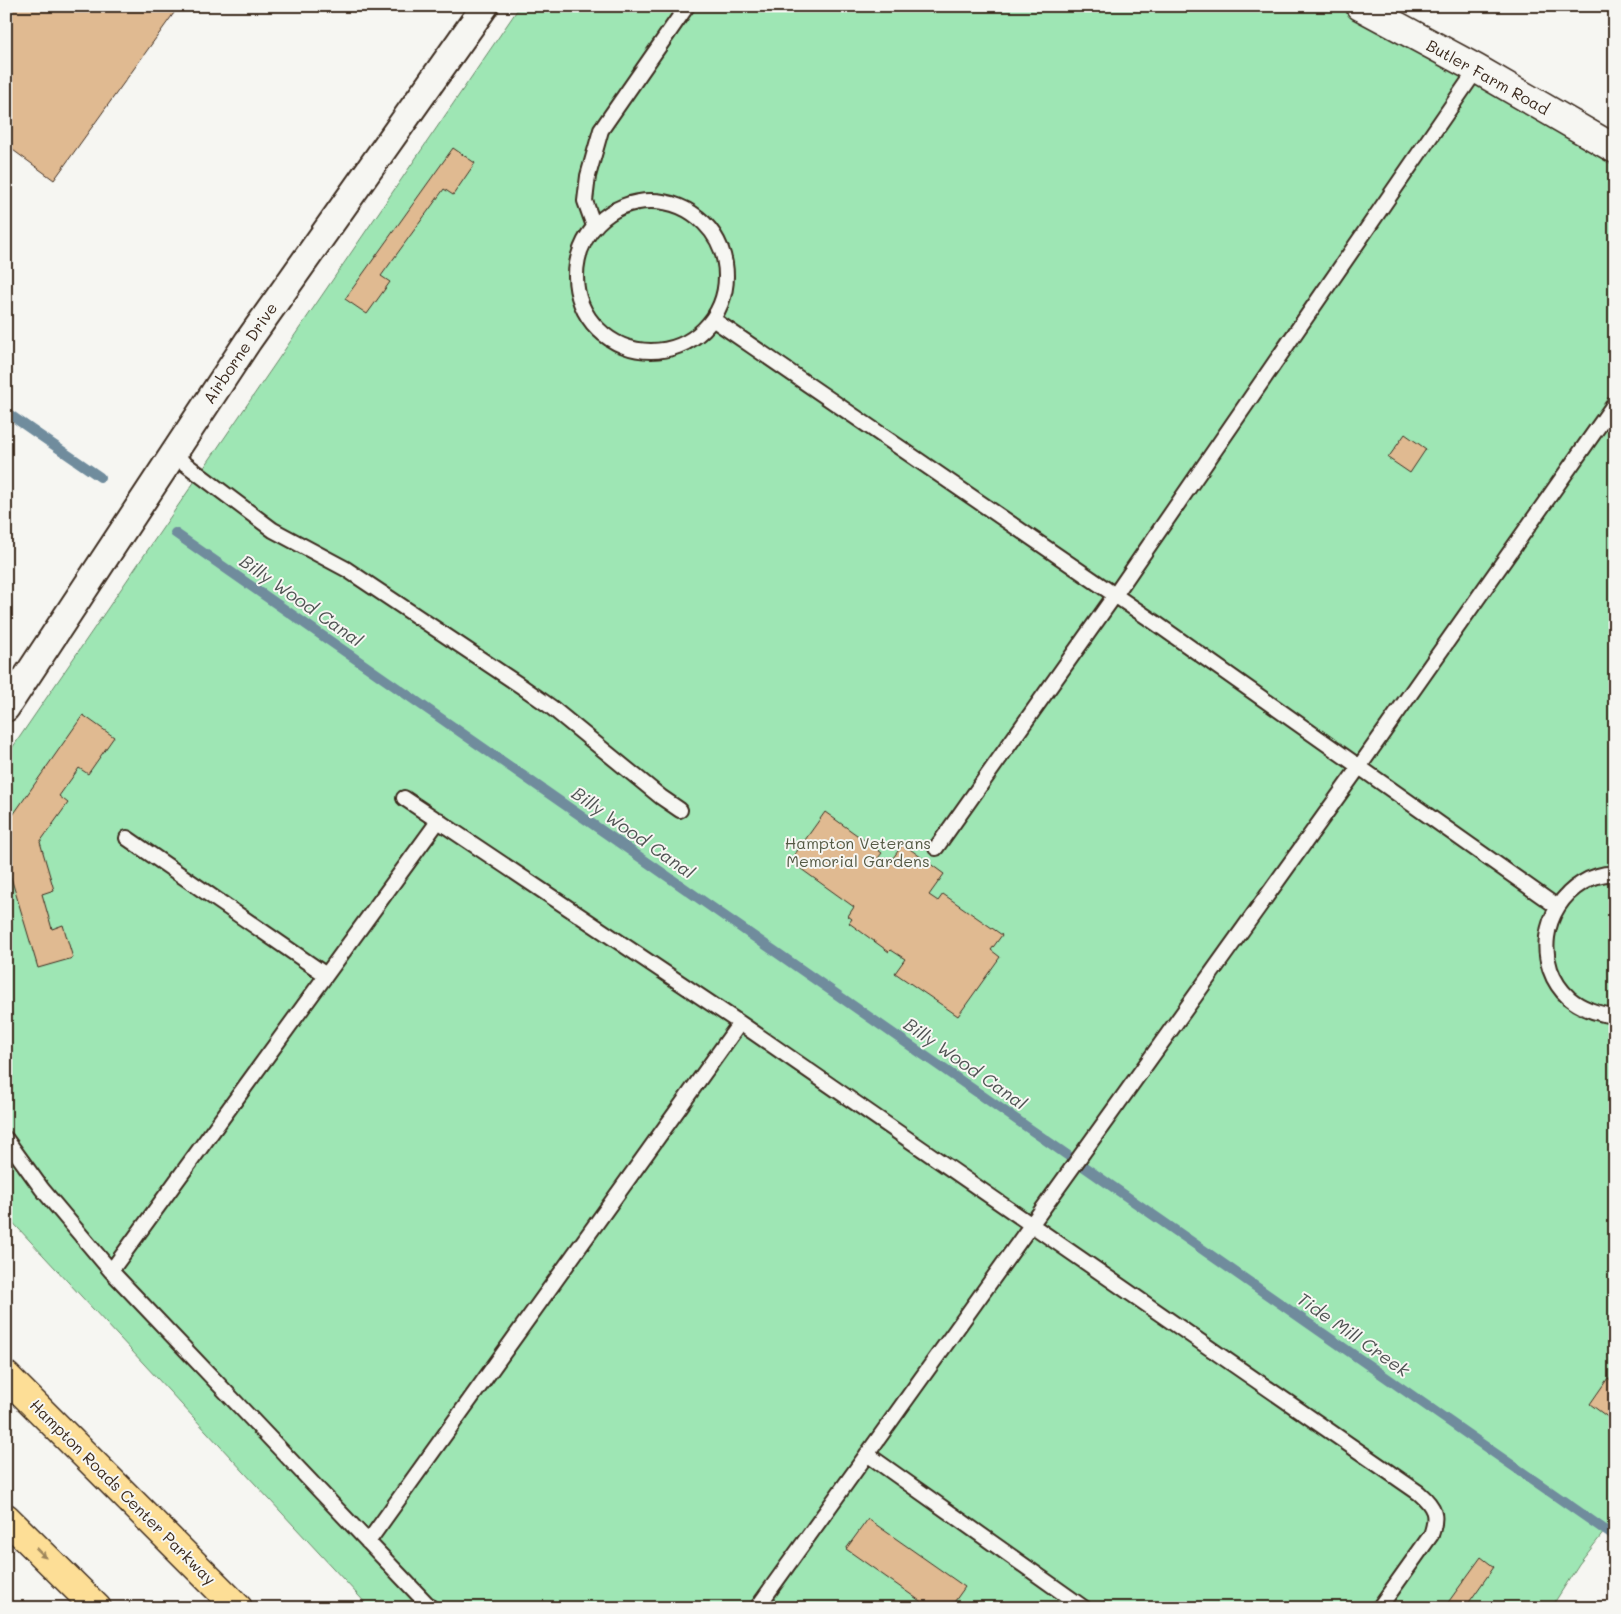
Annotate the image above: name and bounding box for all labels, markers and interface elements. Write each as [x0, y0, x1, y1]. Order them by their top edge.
street label: Butler Farm Road [1423, 34, 1553, 119]
street label: Airborne Drive [198, 298, 281, 407]
water label: Billy Wood Canal [235, 549, 368, 652]
water label: Billy Wood Canal [567, 781, 700, 884]
park label: Hampton Veterans Memorial Gardens [785, 832, 931, 871]
water label: Billy Wood Canal [899, 1012, 1032, 1115]
water label: Tide Mill Creek [1293, 1286, 1415, 1382]
street label: Hampton Roads Center Parkway [26, 1394, 221, 1589]
one-way arrow [35, 1547, 47, 1559]

